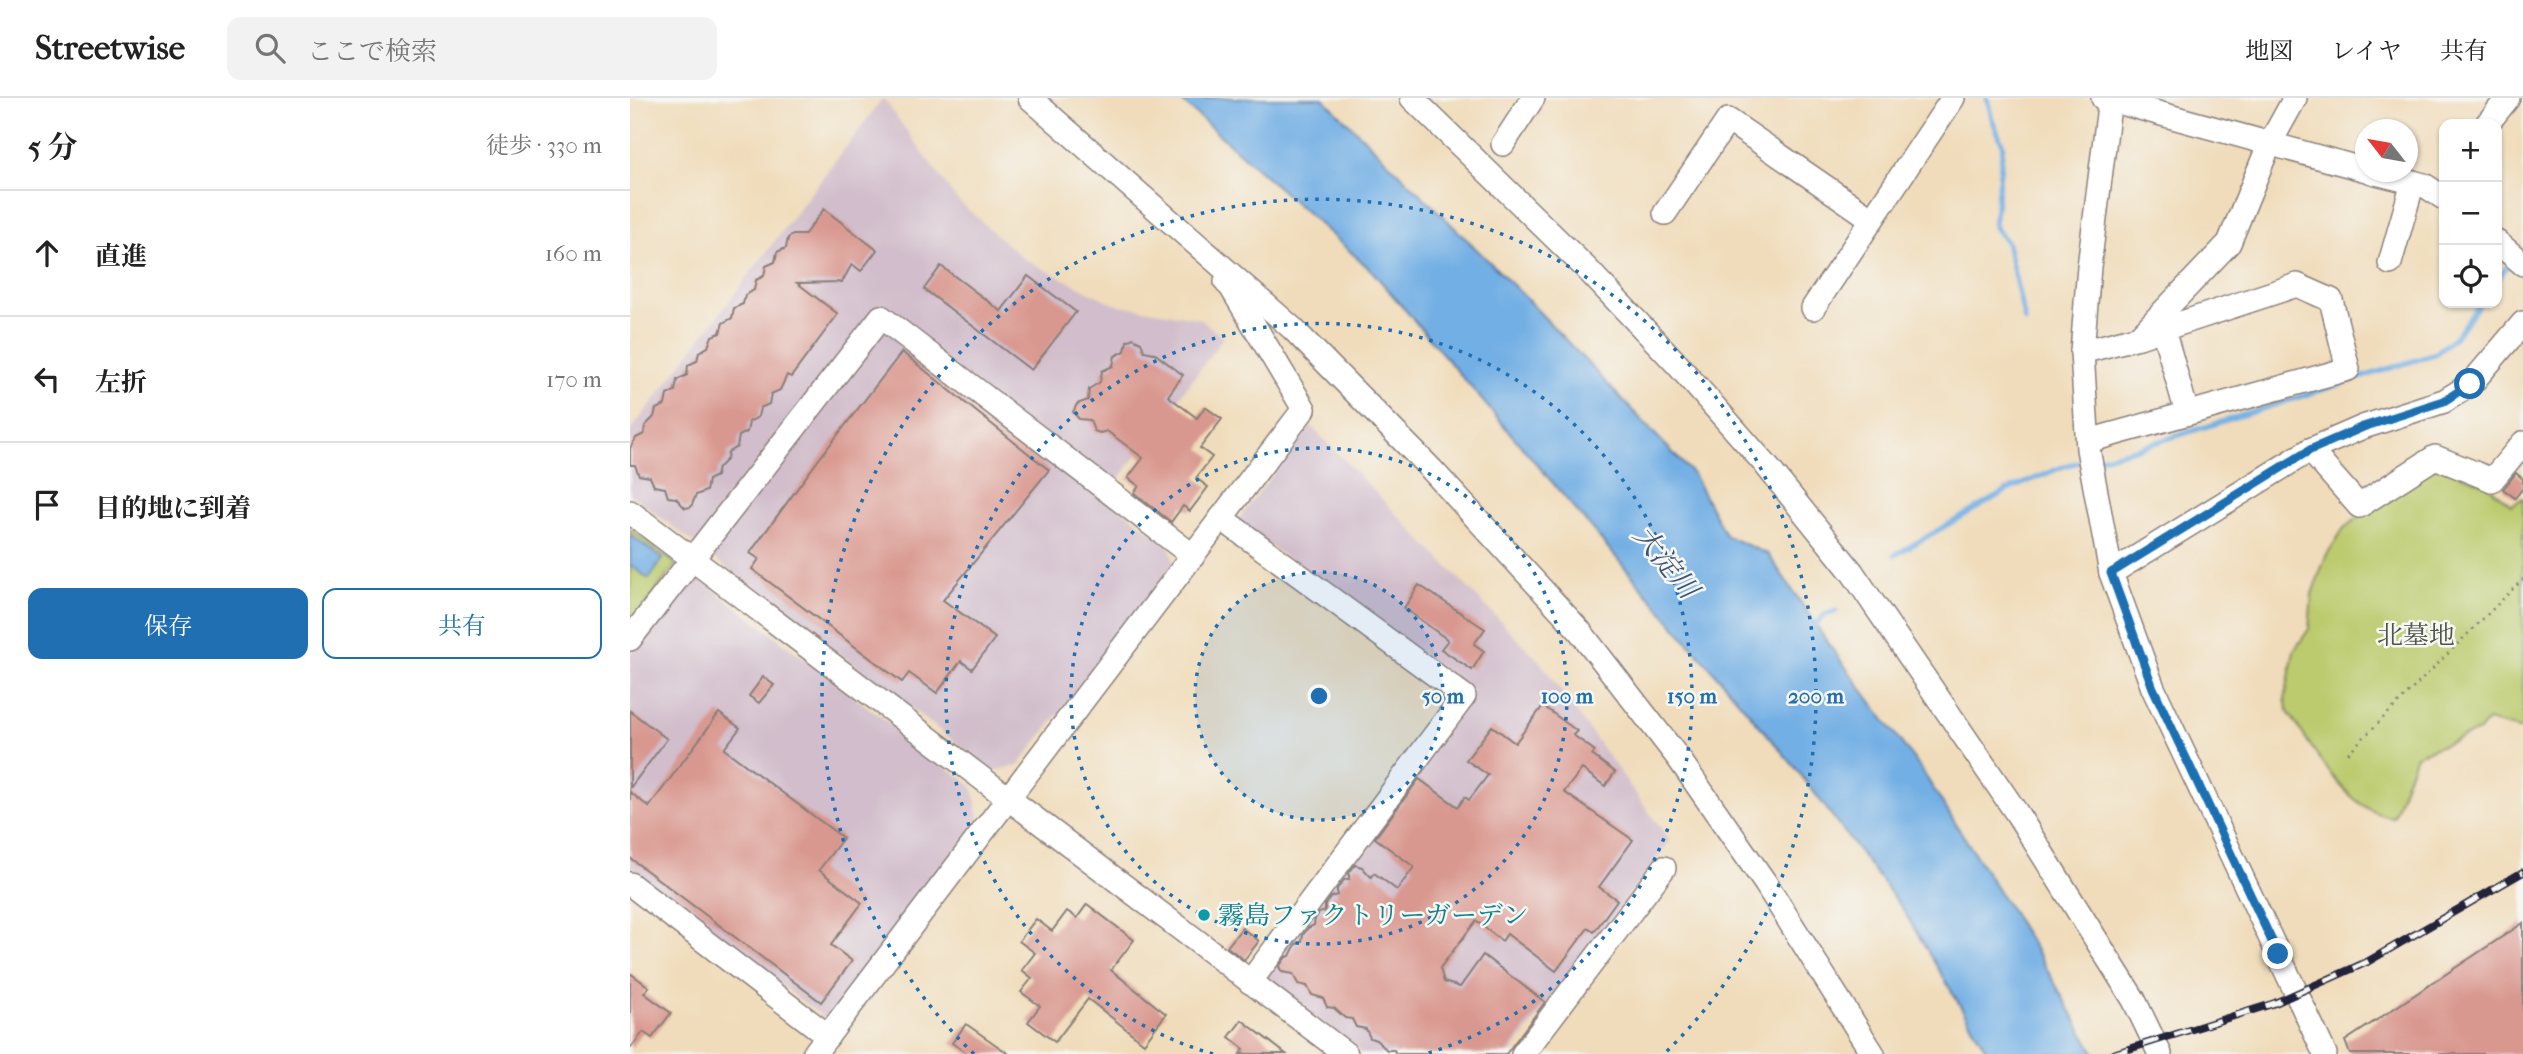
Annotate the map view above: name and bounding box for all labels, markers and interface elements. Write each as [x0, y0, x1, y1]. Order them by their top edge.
search box [227, 17, 717, 80]
text: Streetwise [35, 29, 185, 68]
icon: search [251, 29, 289, 67]
text: ここで検索 [307, 36, 437, 67]
text: 地図 [2245, 37, 2293, 65]
text: レイヤ [2331, 37, 2402, 65]
text: 共有 [2440, 37, 2488, 65]
north arrow [2355, 119, 2418, 182]
map controls [2439, 119, 2502, 308]
button: + [2439, 119, 2502, 182]
text: 5 分 [28, 130, 77, 165]
text: 徒歩 · 330 m [486, 132, 602, 159]
button: − [2439, 182, 2502, 245]
icon: ahead [28, 234, 66, 272]
text: 160 m [545, 240, 602, 267]
text: 直進 [95, 241, 147, 272]
button: locate [2439, 245, 2502, 308]
icon: left [28, 360, 66, 398]
text: 170 m [546, 366, 602, 393]
text: 左折 [95, 367, 147, 398]
route start [2454, 368, 2485, 399]
icon: arrive [28, 486, 66, 524]
text: 目的地に到着 [95, 493, 251, 524]
water label: 大淀川 [1627, 519, 1707, 607]
button: 保存 [28, 588, 308, 659]
button: 共有 [322, 588, 602, 659]
park label: 北墓地 [2377, 620, 2455, 651]
centre of rings [1307, 684, 1331, 708]
text: 50 m [1422, 684, 1465, 708]
text: 100 m [1541, 684, 1594, 708]
text: 150 m [1667, 684, 1718, 708]
text: 200 m [1788, 684, 1845, 708]
place label: 霧島ファクトリーガーデン [1218, 900, 1528, 931]
marker: 霧島ファクトリーガーデン [1196, 907, 1212, 923]
route end [2262, 938, 2293, 969]

